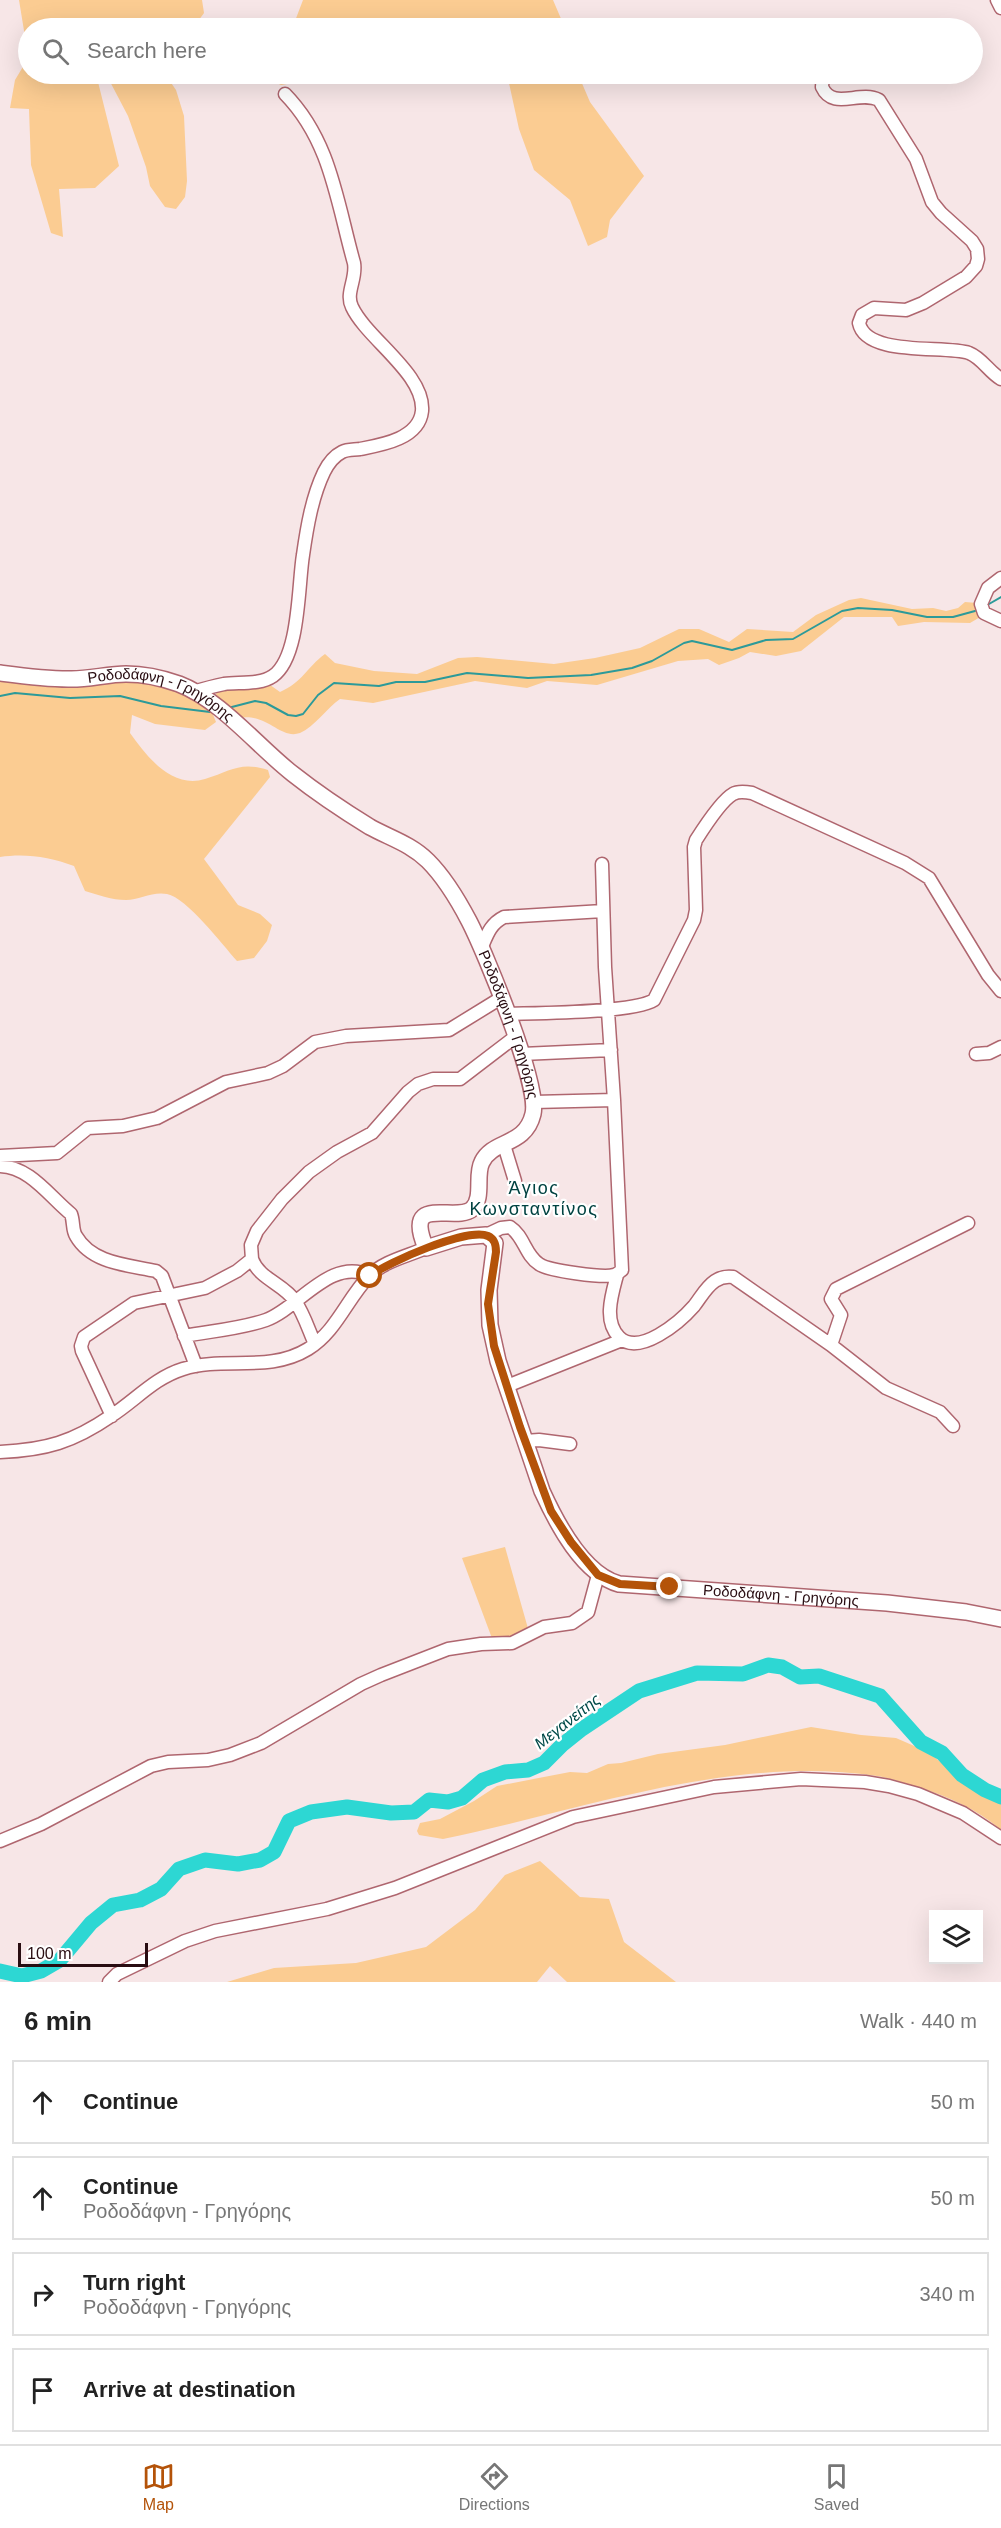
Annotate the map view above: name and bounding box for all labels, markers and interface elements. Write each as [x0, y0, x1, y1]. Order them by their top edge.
search box [18, 18, 983, 84]
icon: search [39, 35, 72, 68]
text: Search here [87, 38, 207, 63]
street label: Ροδοδάφνη - Γρηγόρης [86, 665, 237, 725]
street label: Ροδοδάφνη - Γρηγόρης [475, 947, 542, 1100]
district label: Άγιος Κωνσταντίνος [469, 1178, 599, 1219]
route start [356, 1262, 382, 1288]
route end [656, 1573, 682, 1599]
street label: Ροδοδάφνη - Γρηγόρης [702, 1581, 859, 1609]
water label: Μεγανείτης [531, 1690, 604, 1752]
map controls [929, 1910, 983, 1964]
button: layers [929, 1910, 983, 1964]
scale bar [18, 1940, 148, 1968]
text: 100 m [27, 1945, 71, 1962]
text: 6 min [24, 2006, 92, 2036]
text: Walk · 440 m [860, 2010, 977, 2032]
icon: ahead [26, 2086, 59, 2119]
text: Continue [83, 2089, 178, 2114]
text: 50 m [931, 2091, 975, 2113]
text: Continue [83, 2174, 178, 2199]
icon: ahead [26, 2182, 59, 2215]
text: 50 m [931, 2187, 975, 2209]
text: Ροδοδάφνη - Γρηγόρης [83, 2200, 291, 2222]
text: Turn right [83, 2270, 185, 2295]
icon: right [26, 2278, 59, 2311]
text: 340 m [919, 2283, 975, 2305]
text: Ροδοδάφνη - Γρηγόρης [83, 2296, 291, 2318]
icon: arrive [26, 2374, 59, 2407]
text: Arrive at destination [83, 2377, 296, 2402]
tab: Map [142, 2460, 175, 2514]
tab: Directions [459, 2460, 530, 2514]
tab: Saved [814, 2460, 859, 2514]

